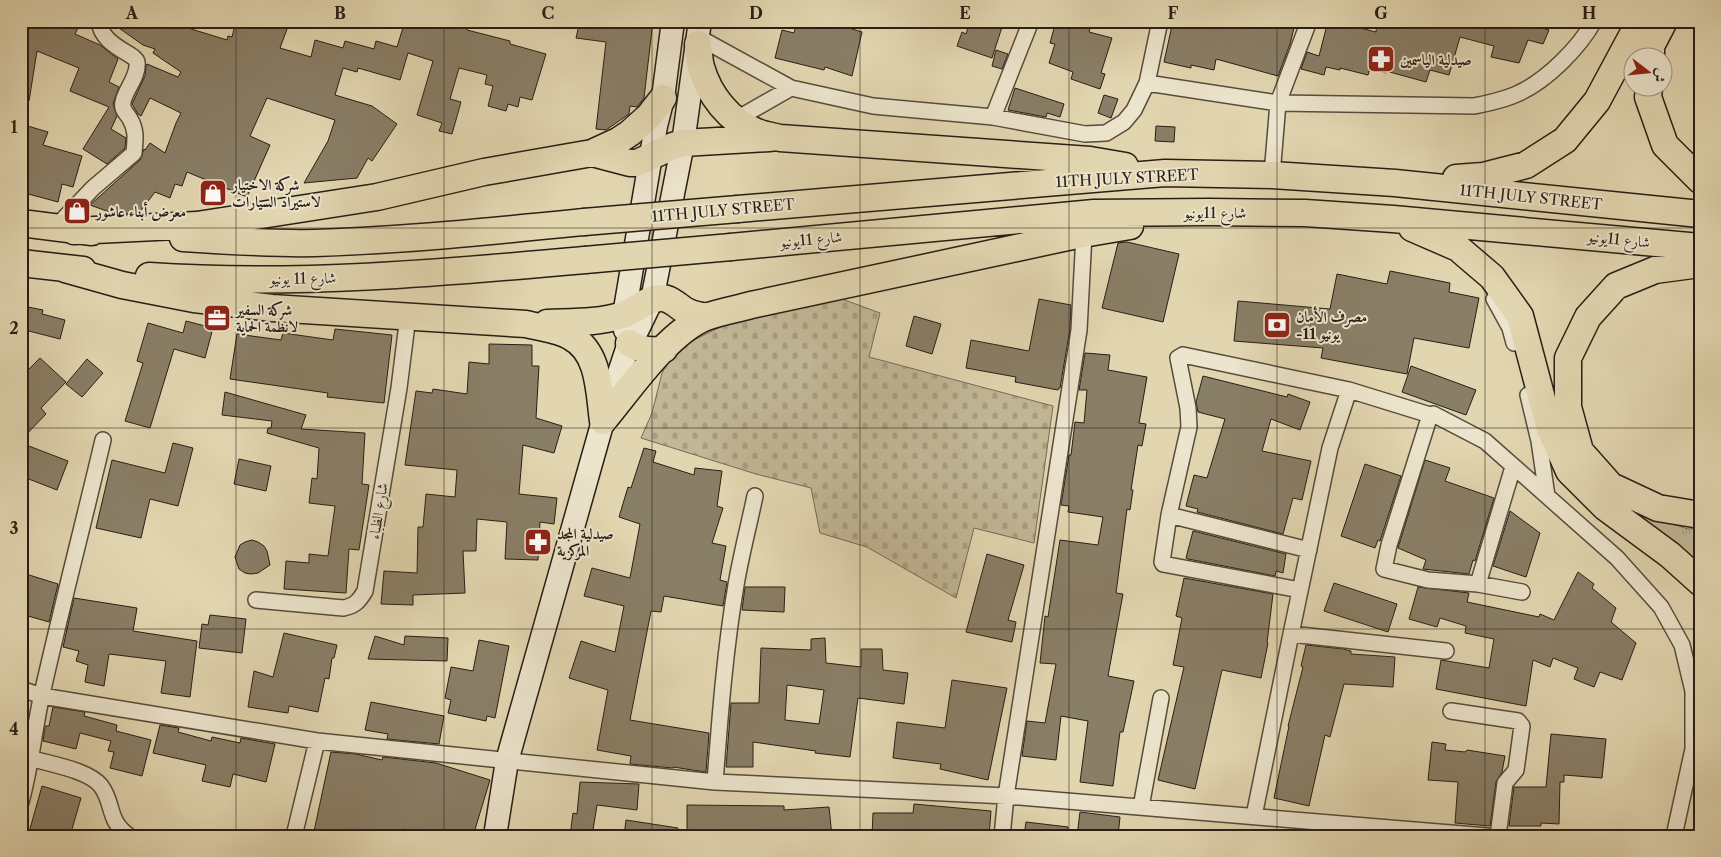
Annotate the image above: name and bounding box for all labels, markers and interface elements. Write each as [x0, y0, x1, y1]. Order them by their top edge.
text: A [125, 3, 139, 23]
text: B [334, 3, 346, 23]
text: C [542, 3, 554, 23]
text: D [749, 3, 763, 23]
text: E [959, 3, 971, 23]
text: F [1168, 3, 1179, 23]
text: G [1374, 3, 1388, 23]
text: H [1582, 3, 1596, 23]
pharmacy icon: صيدلية الياسمين [1366, 44, 1396, 74]
north arrow [1624, 48, 1674, 98]
place label: صيدلية الياسمين [1400, 50, 1472, 69]
text: ش [1650, 66, 1671, 85]
text: 1 [10, 117, 18, 137]
street label: 11TH JULY STREET [1055, 165, 1200, 191]
place label: شركة الاختيار لاستيراد السيارات [230, 175, 321, 211]
shop icon: شركة الاختيار لاستيراد السيارات [198, 178, 228, 208]
street label: 11TH JULY STREET [1459, 180, 1604, 214]
street label: 11TH JULY STREET [651, 194, 796, 226]
shop icon: معرض أبناء عاشور [62, 196, 92, 226]
place label: معرض أبناء عاشور [94, 201, 186, 222]
street label: شارع 11يونيو [1182, 203, 1246, 226]
street label: شارع 11يونيو [1585, 226, 1651, 256]
street label: شارع 11يونيو [777, 227, 843, 255]
street label: شارع 11 يونيو [268, 268, 336, 292]
place label: شركة السفير لانظمة الحماية [234, 300, 299, 336]
office icon: شركة السفير لانظمة الحماية [202, 303, 232, 333]
place label: مصرف الأمان -11 يونيو [1296, 306, 1367, 343]
bank icon: مصرف الأمان -11 يونيو [1262, 310, 1292, 340]
text: 2 [9, 318, 19, 338]
street label: شارع الظباء [364, 481, 396, 541]
text: 3 [9, 518, 19, 538]
place label: صيدلية المجد المركزية [557, 524, 614, 561]
pharmacy icon: صيدلية المجد المركزية [523, 527, 553, 557]
text: 4 [9, 719, 19, 739]

